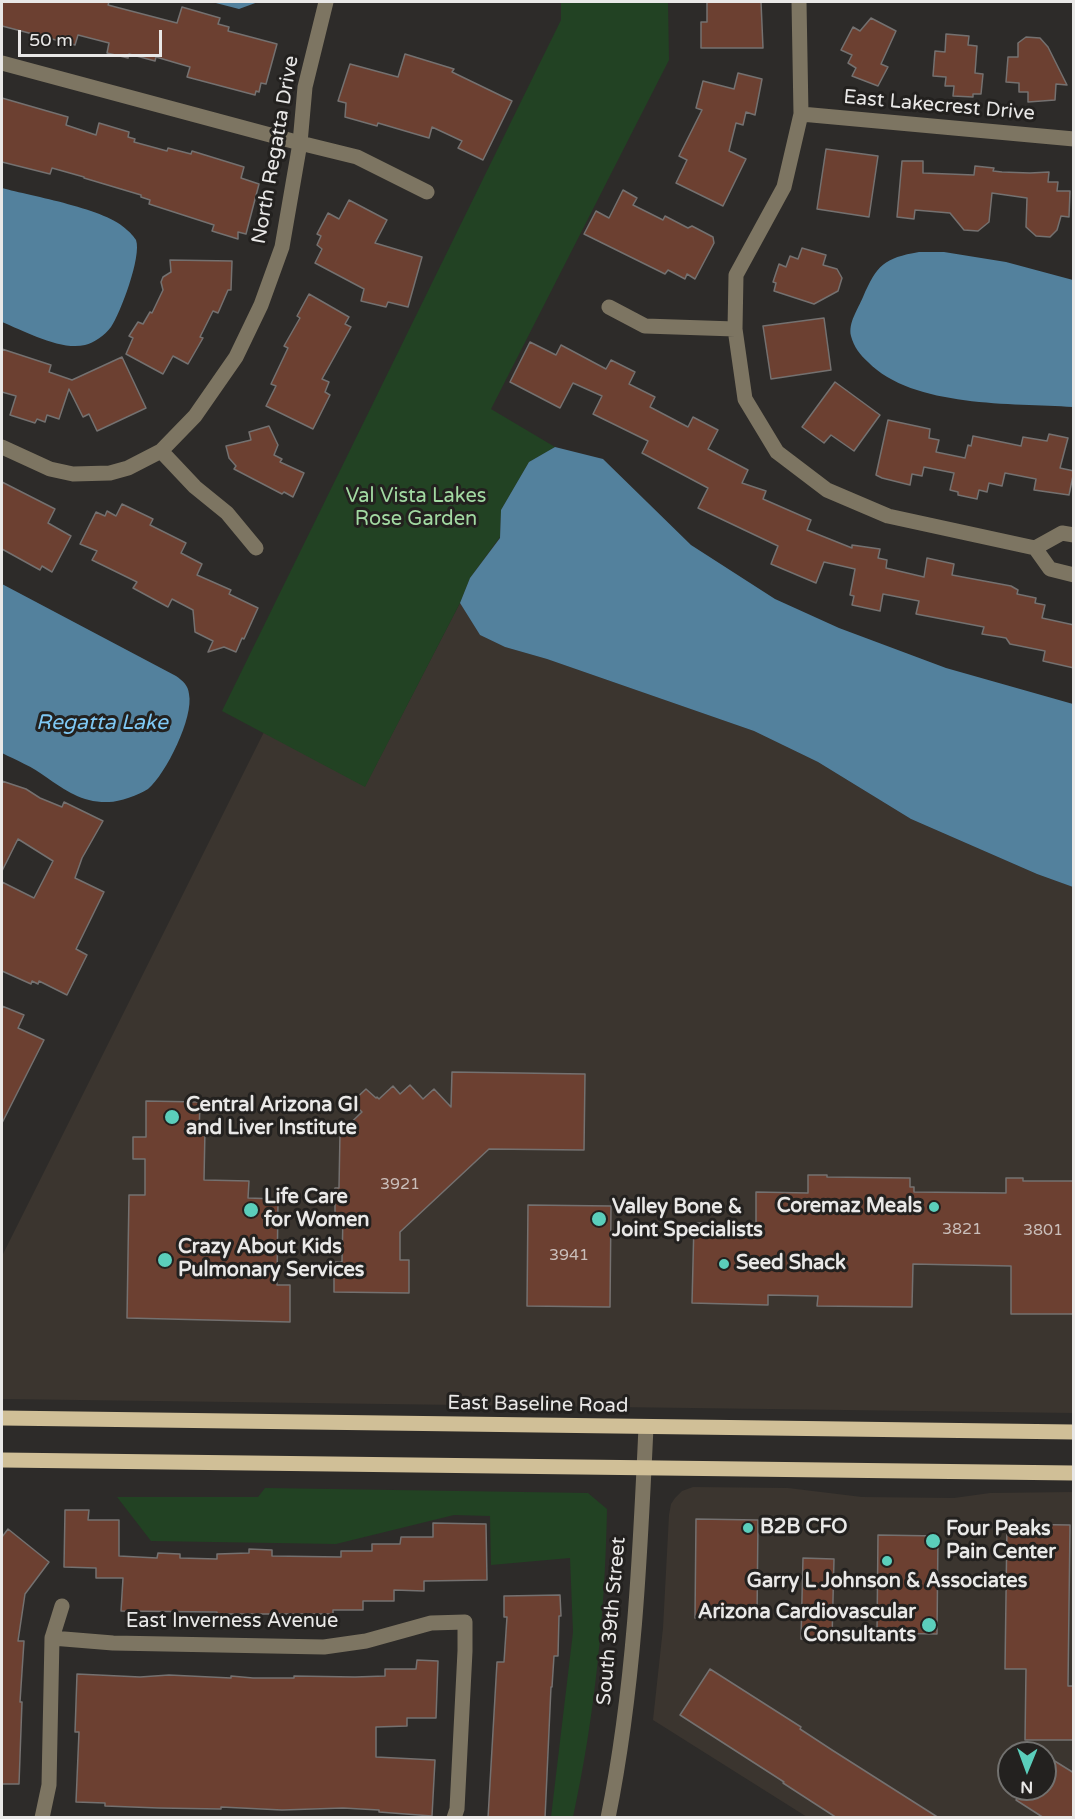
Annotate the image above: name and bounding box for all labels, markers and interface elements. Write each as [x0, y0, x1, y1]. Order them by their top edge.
scale bar [21, 18, 165, 56]
text: 50 m [29, 29, 73, 51]
street label: North Regatta Drive [248, 54, 304, 246]
street label: East Lakecrest Drive [842, 86, 1036, 126]
park label: Val Vista Lakes Rose Garden [346, 485, 486, 532]
water label: Regatta Lake [36, 710, 168, 736]
place label: Central Arizona GI and Liver Institute [186, 1094, 359, 1141]
marker: Central Arizona GI and Liver Institute [163, 1108, 181, 1126]
house number: 3921 [380, 1175, 420, 1195]
place label: Life Care for Women [264, 1186, 369, 1233]
place label: Coremaz Meals [777, 1195, 922, 1219]
place label: Valley Bone & Joint Specialists [612, 1196, 763, 1243]
marker: Coremaz Meals [927, 1200, 941, 1214]
marker: Life Care for Women [242, 1201, 260, 1219]
marker: Valley Bone & Joint Specialists [590, 1210, 608, 1228]
house number: 3821 [942, 1220, 982, 1240]
house number: 3801 [1023, 1221, 1063, 1241]
place label: Crazy About Kids Pulmonary Services [178, 1236, 364, 1283]
house number: 3941 [549, 1246, 589, 1266]
marker: Crazy About Kids Pulmonary Services [156, 1251, 174, 1269]
place label: Seed Shack [736, 1252, 846, 1276]
marker: Seed Shack [717, 1257, 731, 1271]
street label: East Baseline Road [447, 1391, 629, 1419]
place label: B2B CFO [760, 1516, 847, 1540]
place label: Four Peaks Pain Center [946, 1518, 1056, 1565]
marker: B2B CFO [741, 1521, 755, 1535]
marker: Four Peaks Pain Center [924, 1532, 942, 1550]
street label: South 39th Street [593, 1536, 631, 1706]
marker: Garry L Johnson & Associates [880, 1554, 894, 1568]
place label: Garry L Johnson & Associates [747, 1570, 1027, 1594]
place label: Arizona Cardiovascular Consultants [698, 1601, 916, 1648]
street label: East Inverness Avenue [126, 1610, 338, 1634]
marker: Arizona Cardiovascular Consultants [920, 1616, 938, 1634]
north arrow [997, 1741, 1057, 1801]
text: N [1020, 1777, 1033, 1797]

